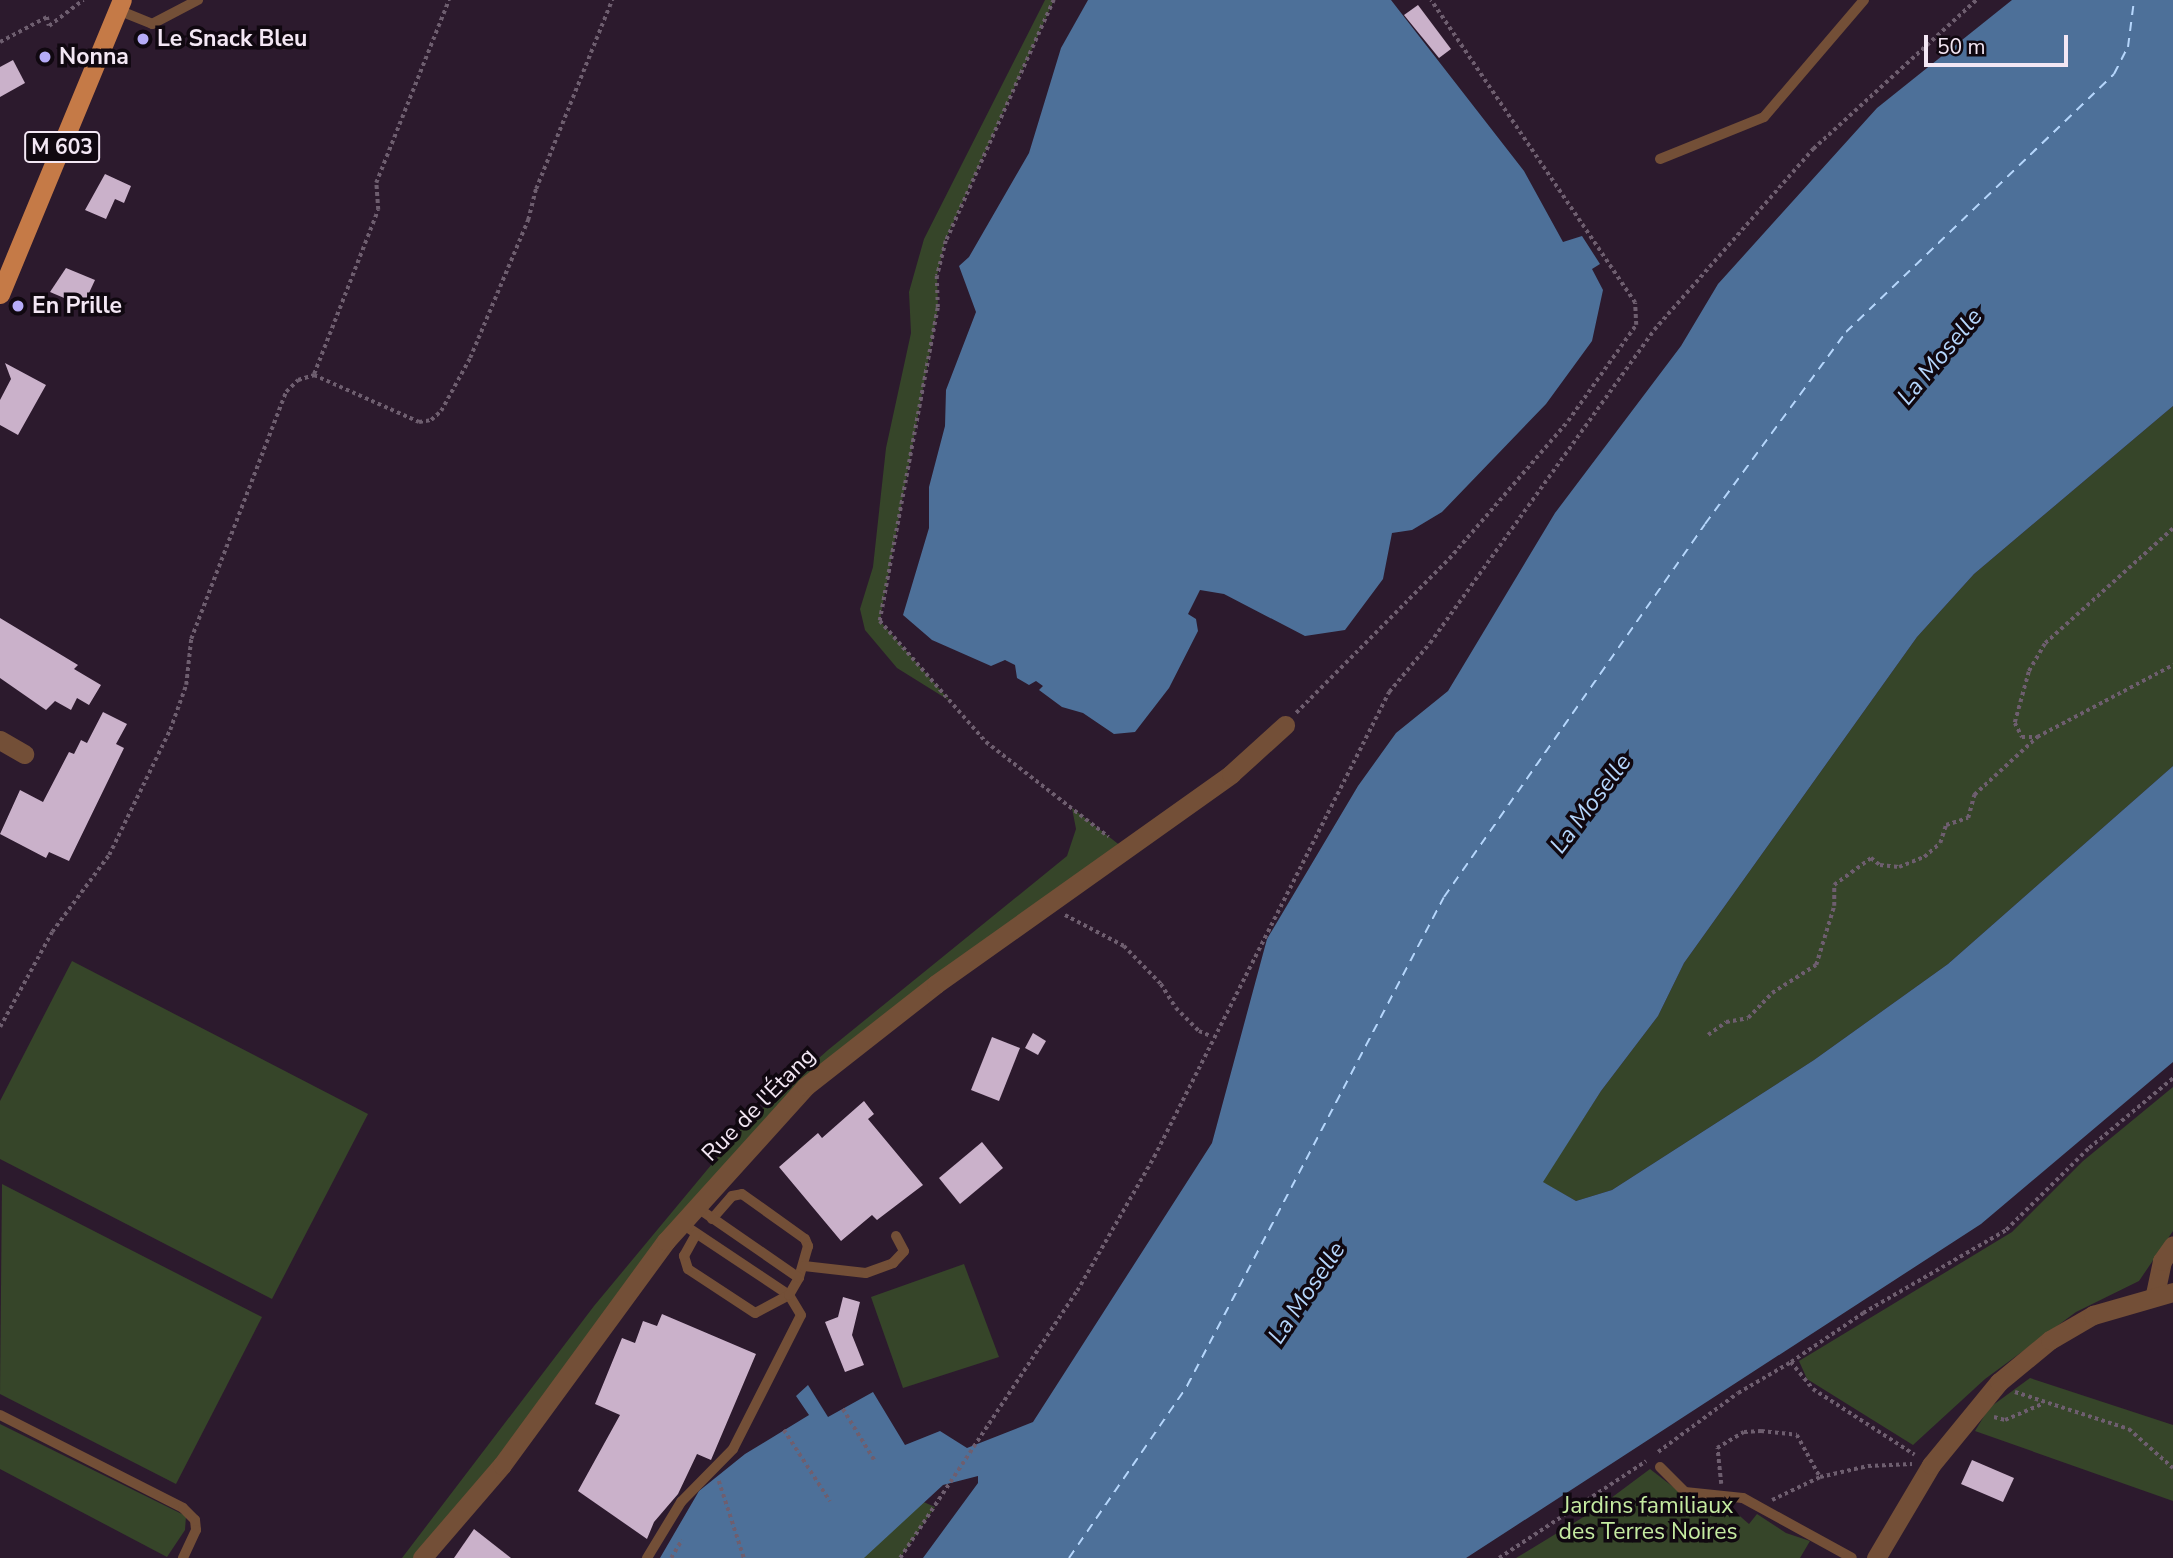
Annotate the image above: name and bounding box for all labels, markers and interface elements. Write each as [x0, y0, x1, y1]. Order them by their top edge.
scale bar [1928, 21, 2072, 65]
place label: Le Snack Bleu [157, 25, 307, 53]
marker: Le Snack Bleu [135, 31, 151, 47]
text: 50 m [1937, 33, 1986, 61]
place label: Nonna [59, 43, 129, 71]
marker: Nonna [37, 49, 53, 65]
road number: M 603 [24, 130, 100, 164]
place label: En Prille [32, 292, 122, 320]
marker: En Prille [10, 298, 26, 314]
water label: La Moselle [1891, 303, 1989, 411]
water label: La Moselle [1544, 749, 1638, 859]
street label: Rue de l'Étang [697, 1043, 821, 1167]
water label: La Moselle [1262, 1236, 1352, 1350]
park label: Jardins familiaux des Terres Noires [1558, 1492, 1738, 1546]

